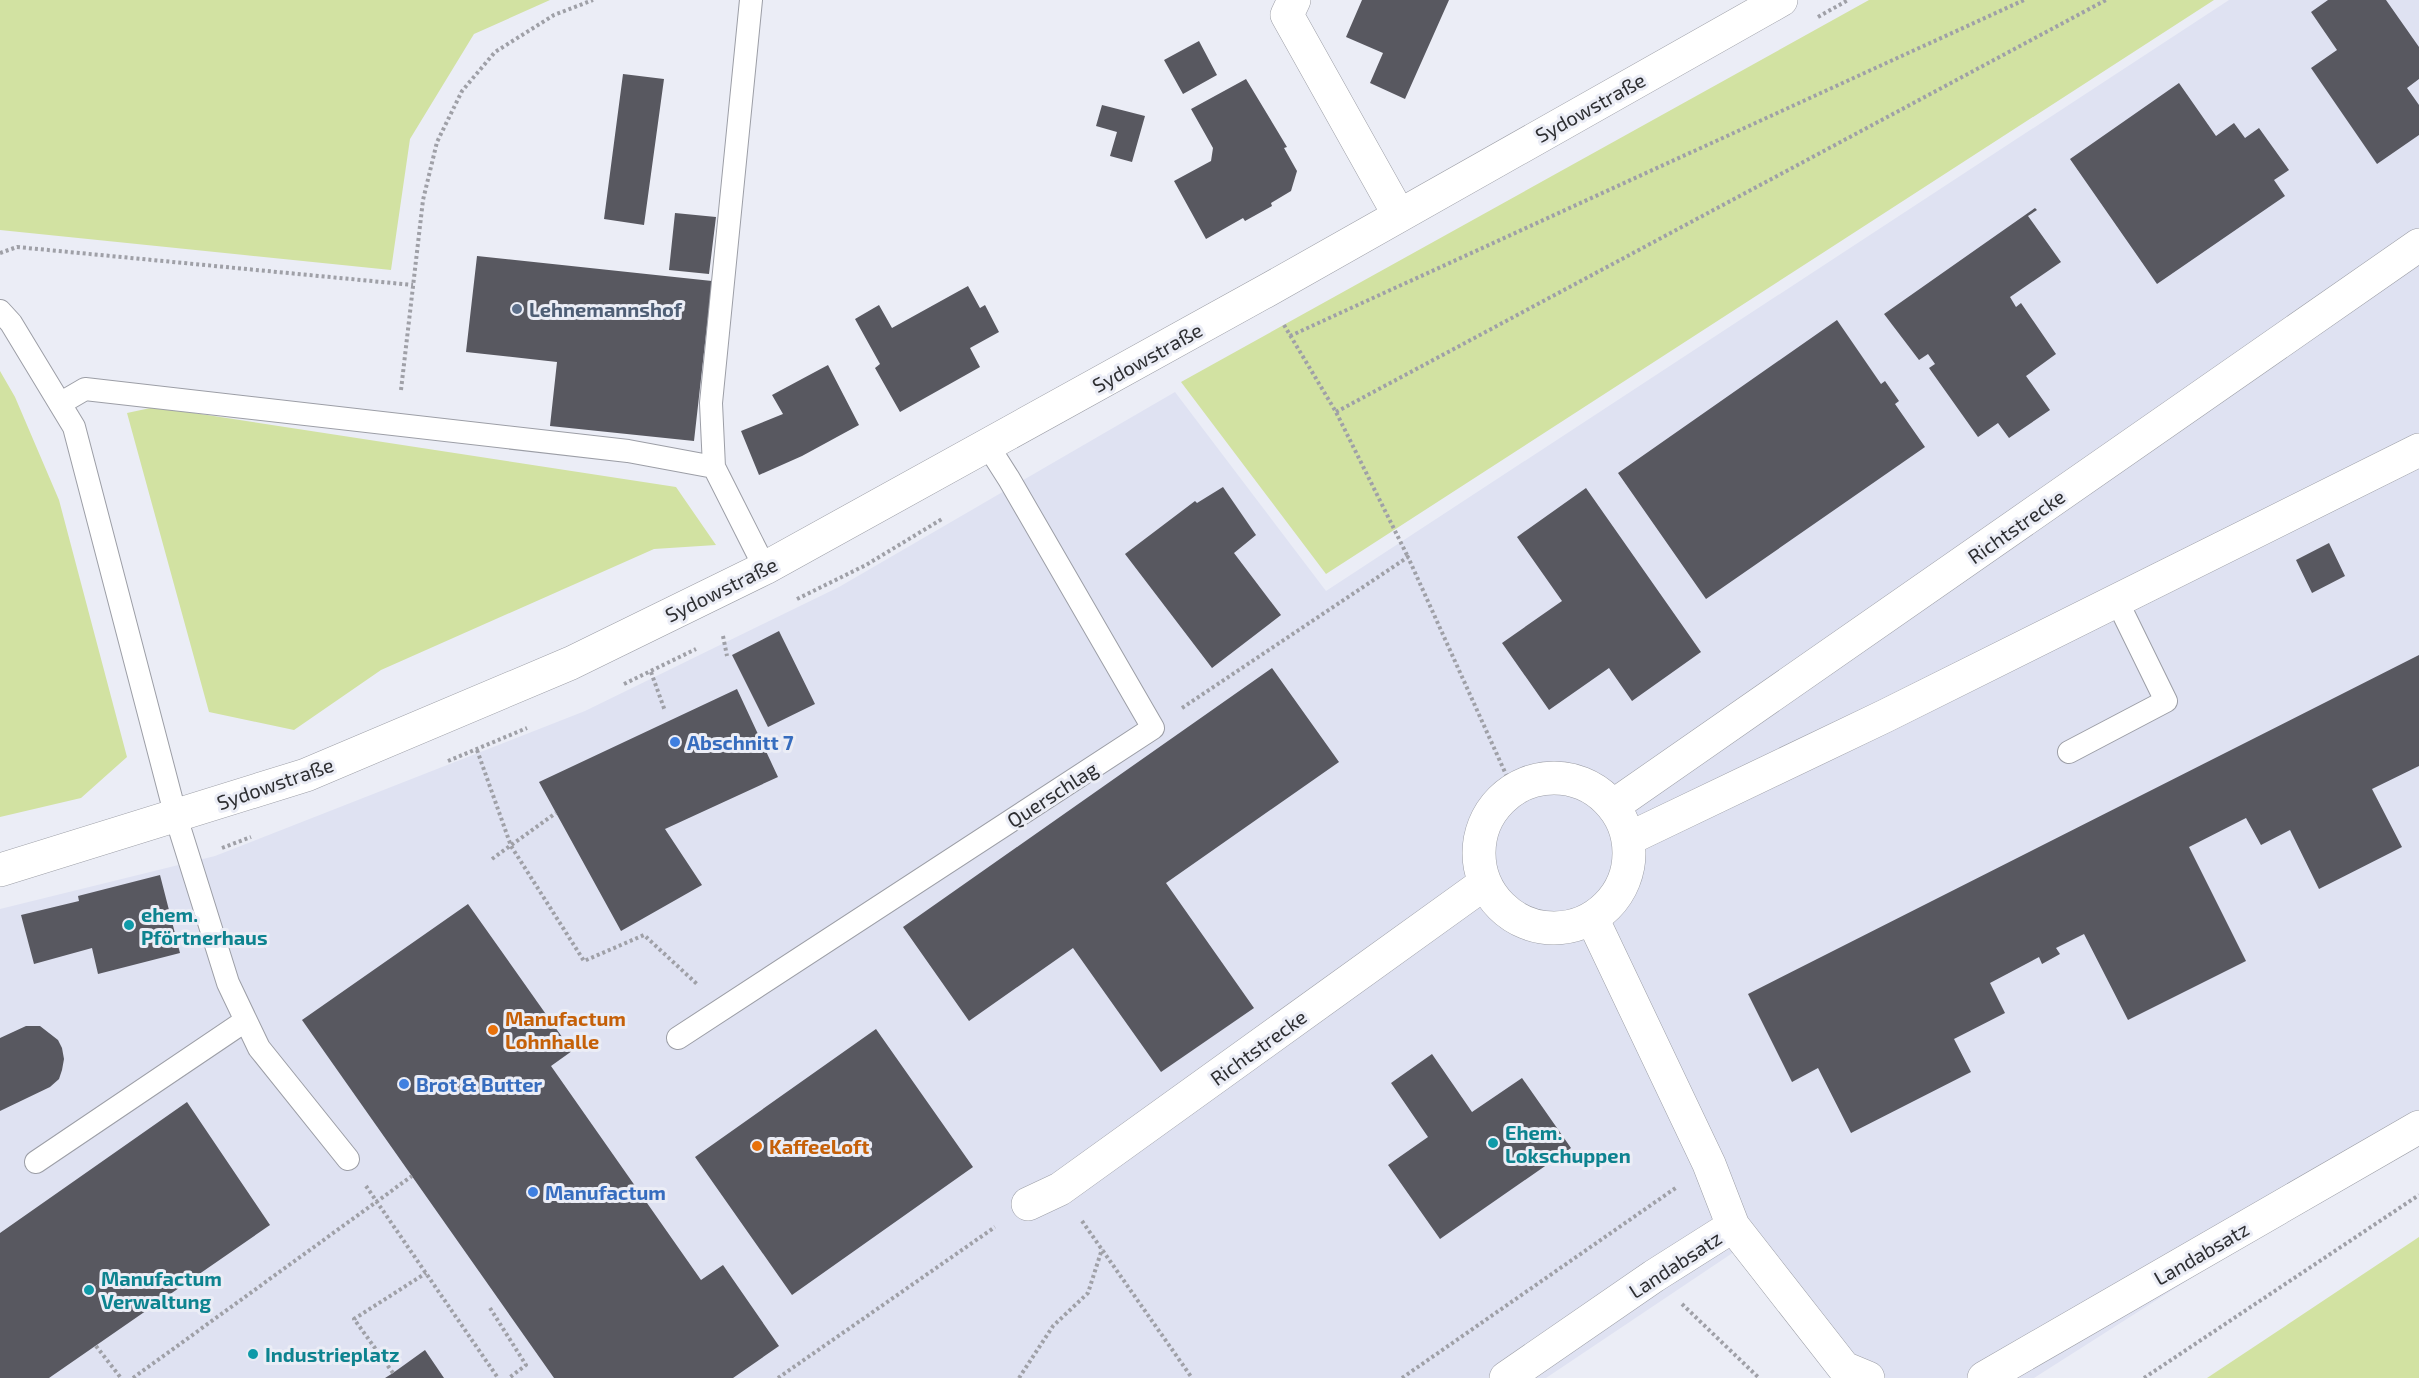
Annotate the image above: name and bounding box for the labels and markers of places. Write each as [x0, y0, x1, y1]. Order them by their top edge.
place label: Lehnemannshof [529, 297, 683, 321]
marker: Lehnemannshof [510, 302, 524, 316]
place label: Abschnitt 7 [687, 730, 794, 754]
marker: Abschnitt 7 [668, 735, 682, 749]
place label: ehem. Pförtnerhaus [141, 902, 268, 949]
marker: ehem. Pförtnerhaus [122, 918, 136, 932]
place label: Manufactum Lohnhalle [505, 1006, 626, 1053]
marker: Manufactum Lohnhalle [486, 1023, 500, 1037]
place label: Brot & Butter [416, 1072, 542, 1096]
marker: Brot & Butter [397, 1077, 411, 1091]
place label: Ehem. Lokschuppen [1505, 1120, 1631, 1167]
place label: KaffeeLoft [769, 1134, 869, 1158]
marker: Ehem. Lokschuppen [1486, 1136, 1500, 1150]
marker: KaffeeLoft [750, 1139, 764, 1153]
place label: Manufactum [545, 1180, 666, 1204]
marker: Manufactum [526, 1185, 540, 1199]
place label: Manufactum Verwaltung [101, 1266, 222, 1313]
marker: Manufactum Verwaltung [82, 1283, 96, 1297]
place label: Industrieplatz [265, 1342, 400, 1366]
marker: Industrieplatz [246, 1347, 260, 1361]

